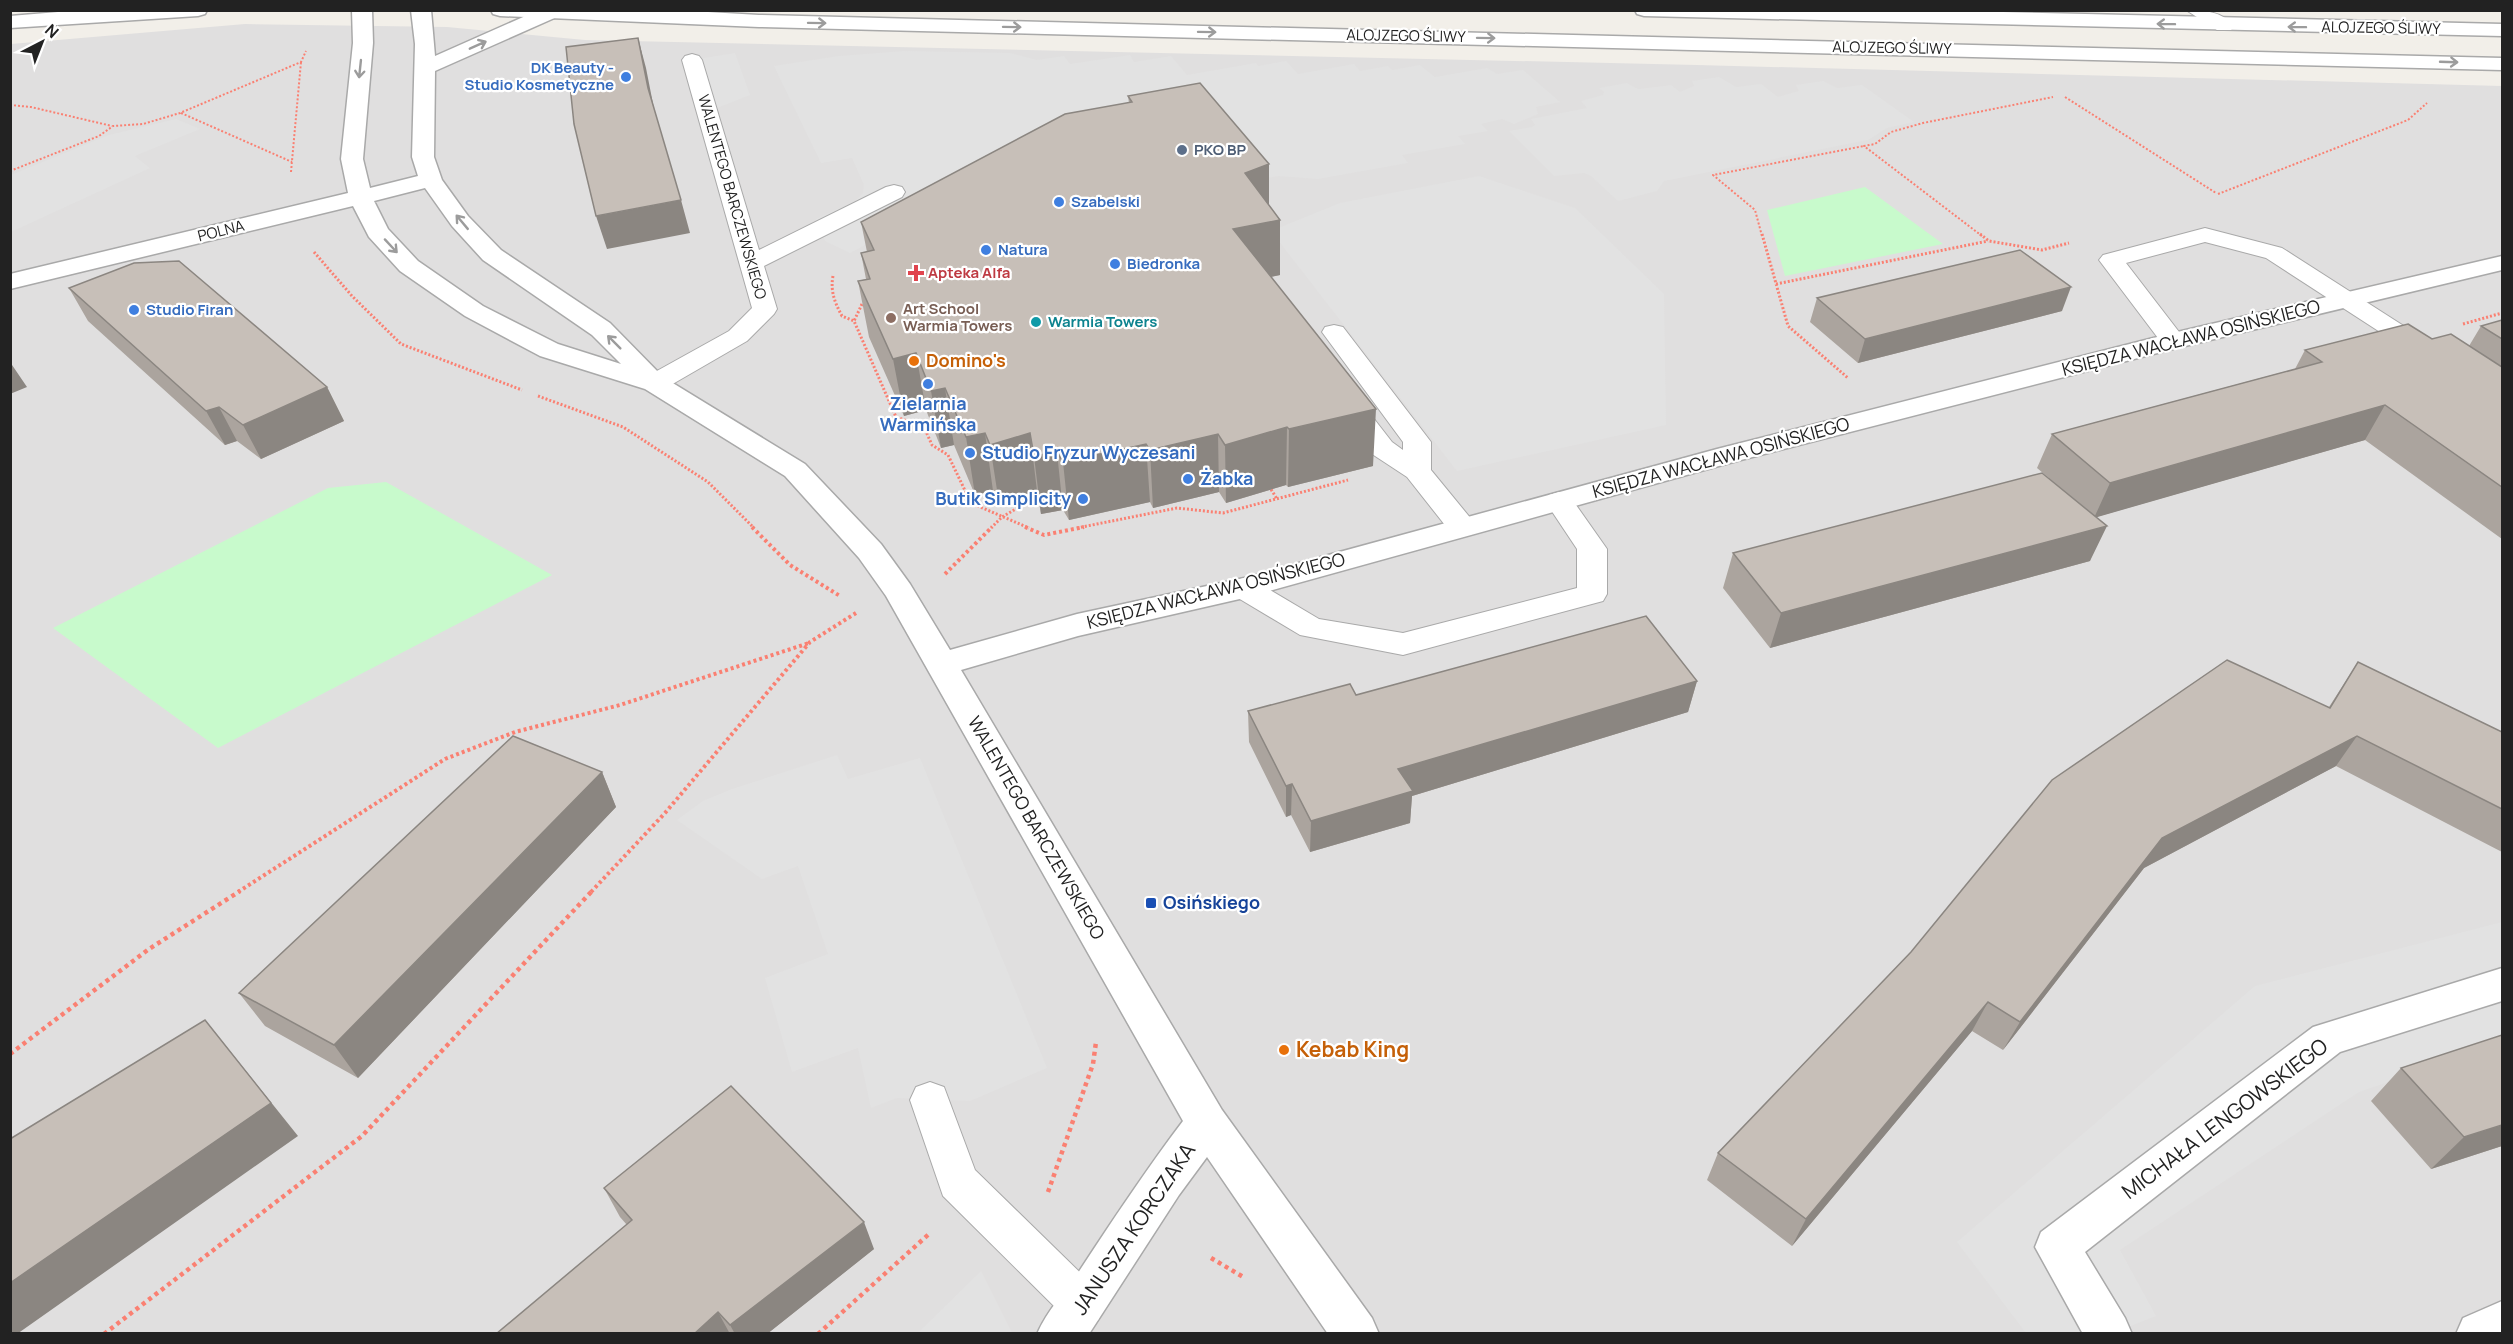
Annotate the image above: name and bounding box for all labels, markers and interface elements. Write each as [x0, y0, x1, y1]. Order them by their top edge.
north arrow [12, 12, 72, 72]
street label: ALOJZEGO ŚLIWY [2321, 16, 2441, 39]
one-way arrow [807, 17, 827, 28]
one-way arrow [2156, 18, 2176, 30]
text: N [40, 19, 64, 43]
one-way arrow [1002, 21, 1022, 33]
one-way arrow [2288, 21, 2308, 33]
street label: ALOJZEGO ŚLIWY [1346, 24, 1466, 47]
one-way arrow [1197, 26, 1217, 38]
one-way arrow [1476, 33, 1496, 44]
street label: ALOJZEGO ŚLIWY [1832, 36, 1952, 59]
one-way arrow [469, 38, 487, 50]
one-way arrow [2439, 56, 2459, 67]
place label: DK Beauty - Studio Kosmetyczne [465, 57, 614, 95]
one-way arrow [355, 58, 366, 78]
marker: DK Beauty - Studio Kosmetyczne [619, 70, 633, 84]
street label: WALENTEGO BARCZEWSKIEGO [693, 92, 772, 302]
place label: PKO BP [1194, 139, 1246, 160]
marker: PKO BP [1175, 143, 1189, 157]
place label: Szabelski [1071, 191, 1140, 212]
marker: Szabelski [1052, 195, 1066, 209]
street label: POLNA [195, 214, 247, 246]
one-way arrow [455, 214, 468, 230]
one-way arrow [384, 238, 398, 253]
place label: Natura [998, 239, 1048, 260]
marker: Natura [979, 243, 993, 257]
place label: Biedronka [1127, 253, 1200, 274]
marker: Biedronka [1108, 257, 1122, 271]
place label: Apteka Alfa [928, 262, 1010, 283]
marker: Apteka Alfa [909, 266, 923, 280]
street label: KSIĘDZA WACŁAWA OSIŃSKIEGO [2059, 293, 2322, 381]
place label: Art School Warmia Towers [903, 298, 1012, 336]
place label: Studio Firan [146, 299, 233, 320]
marker: Studio Firan [127, 303, 141, 317]
marker: Art School Warmia Towers [884, 311, 898, 325]
place label: Warmia Towers [1048, 311, 1157, 332]
marker: Warmia Towers [1029, 315, 1043, 329]
one-way arrow [607, 334, 621, 349]
place label: Domino's [926, 348, 1006, 372]
marker: Domino's [907, 354, 921, 368]
marker: Zielarnia Warmińska [921, 377, 935, 391]
place label: Zielarnia Warmińska [880, 391, 976, 436]
street label: KSIĘDZA WACŁAWA OSIŃSKIEGO [1590, 411, 1852, 503]
place label: Studio Fryzur Wyczesani [982, 440, 1196, 464]
marker: Studio Fryzur Wyczesani [963, 446, 977, 460]
place label: Żabka [1200, 466, 1253, 490]
marker: Żabka [1181, 472, 1195, 486]
place label: Butik Simplicity [935, 486, 1071, 510]
marker: Butik Simplicity [1076, 492, 1090, 506]
street label: KSIĘDZA WACŁAWA OSIŃSKIEGO [1084, 546, 1347, 634]
street label: WALENTEGO BARCZEWSKIEGO [963, 711, 1111, 944]
place label: Osińskiego [1163, 890, 1260, 914]
marker: Osińskiego [1144, 896, 1158, 910]
street label: MICHAŁA LENGOWSKIEGO [2116, 1032, 2333, 1205]
place label: Kebab King [1296, 1035, 1409, 1063]
marker: Kebab King [1277, 1043, 1291, 1057]
street label: JANUSZA KORCZAKA [1065, 1137, 1201, 1320]

